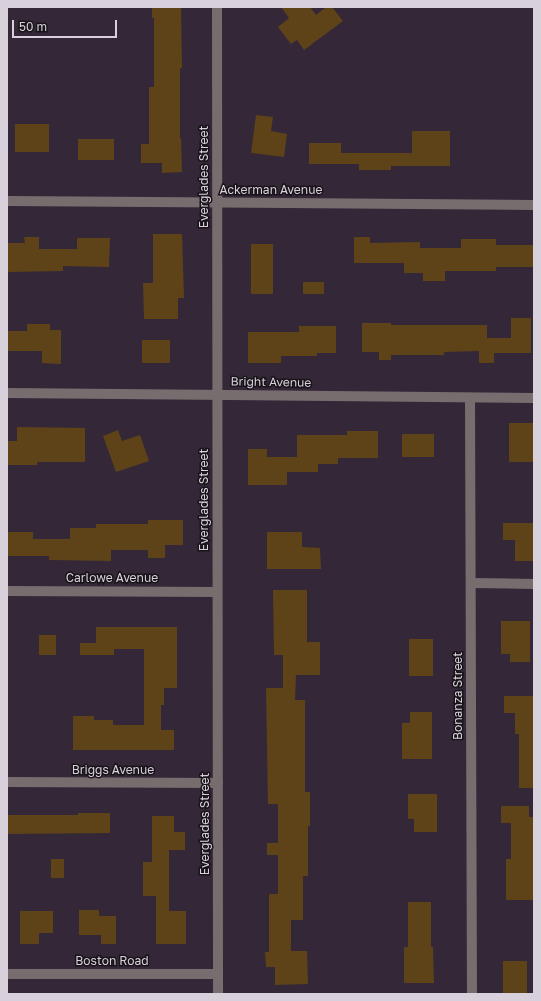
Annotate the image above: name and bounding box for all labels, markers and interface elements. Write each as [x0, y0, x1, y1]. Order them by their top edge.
scale bar [14, 12, 119, 38]
text: 50 m [19, 19, 47, 34]
street label: Everglades Street [197, 126, 211, 228]
street label: Ackerman Avenue [220, 183, 322, 197]
street label: Bright Avenue [231, 374, 311, 390]
street label: Everglades Street [197, 449, 211, 551]
street label: Carlowe Avenue [66, 571, 158, 585]
street label: Bonanza Street [451, 652, 465, 740]
street label: Briggs Avenue [72, 763, 154, 777]
street label: Everglades Street [198, 773, 212, 875]
street label: Boston Road [75, 954, 149, 968]

